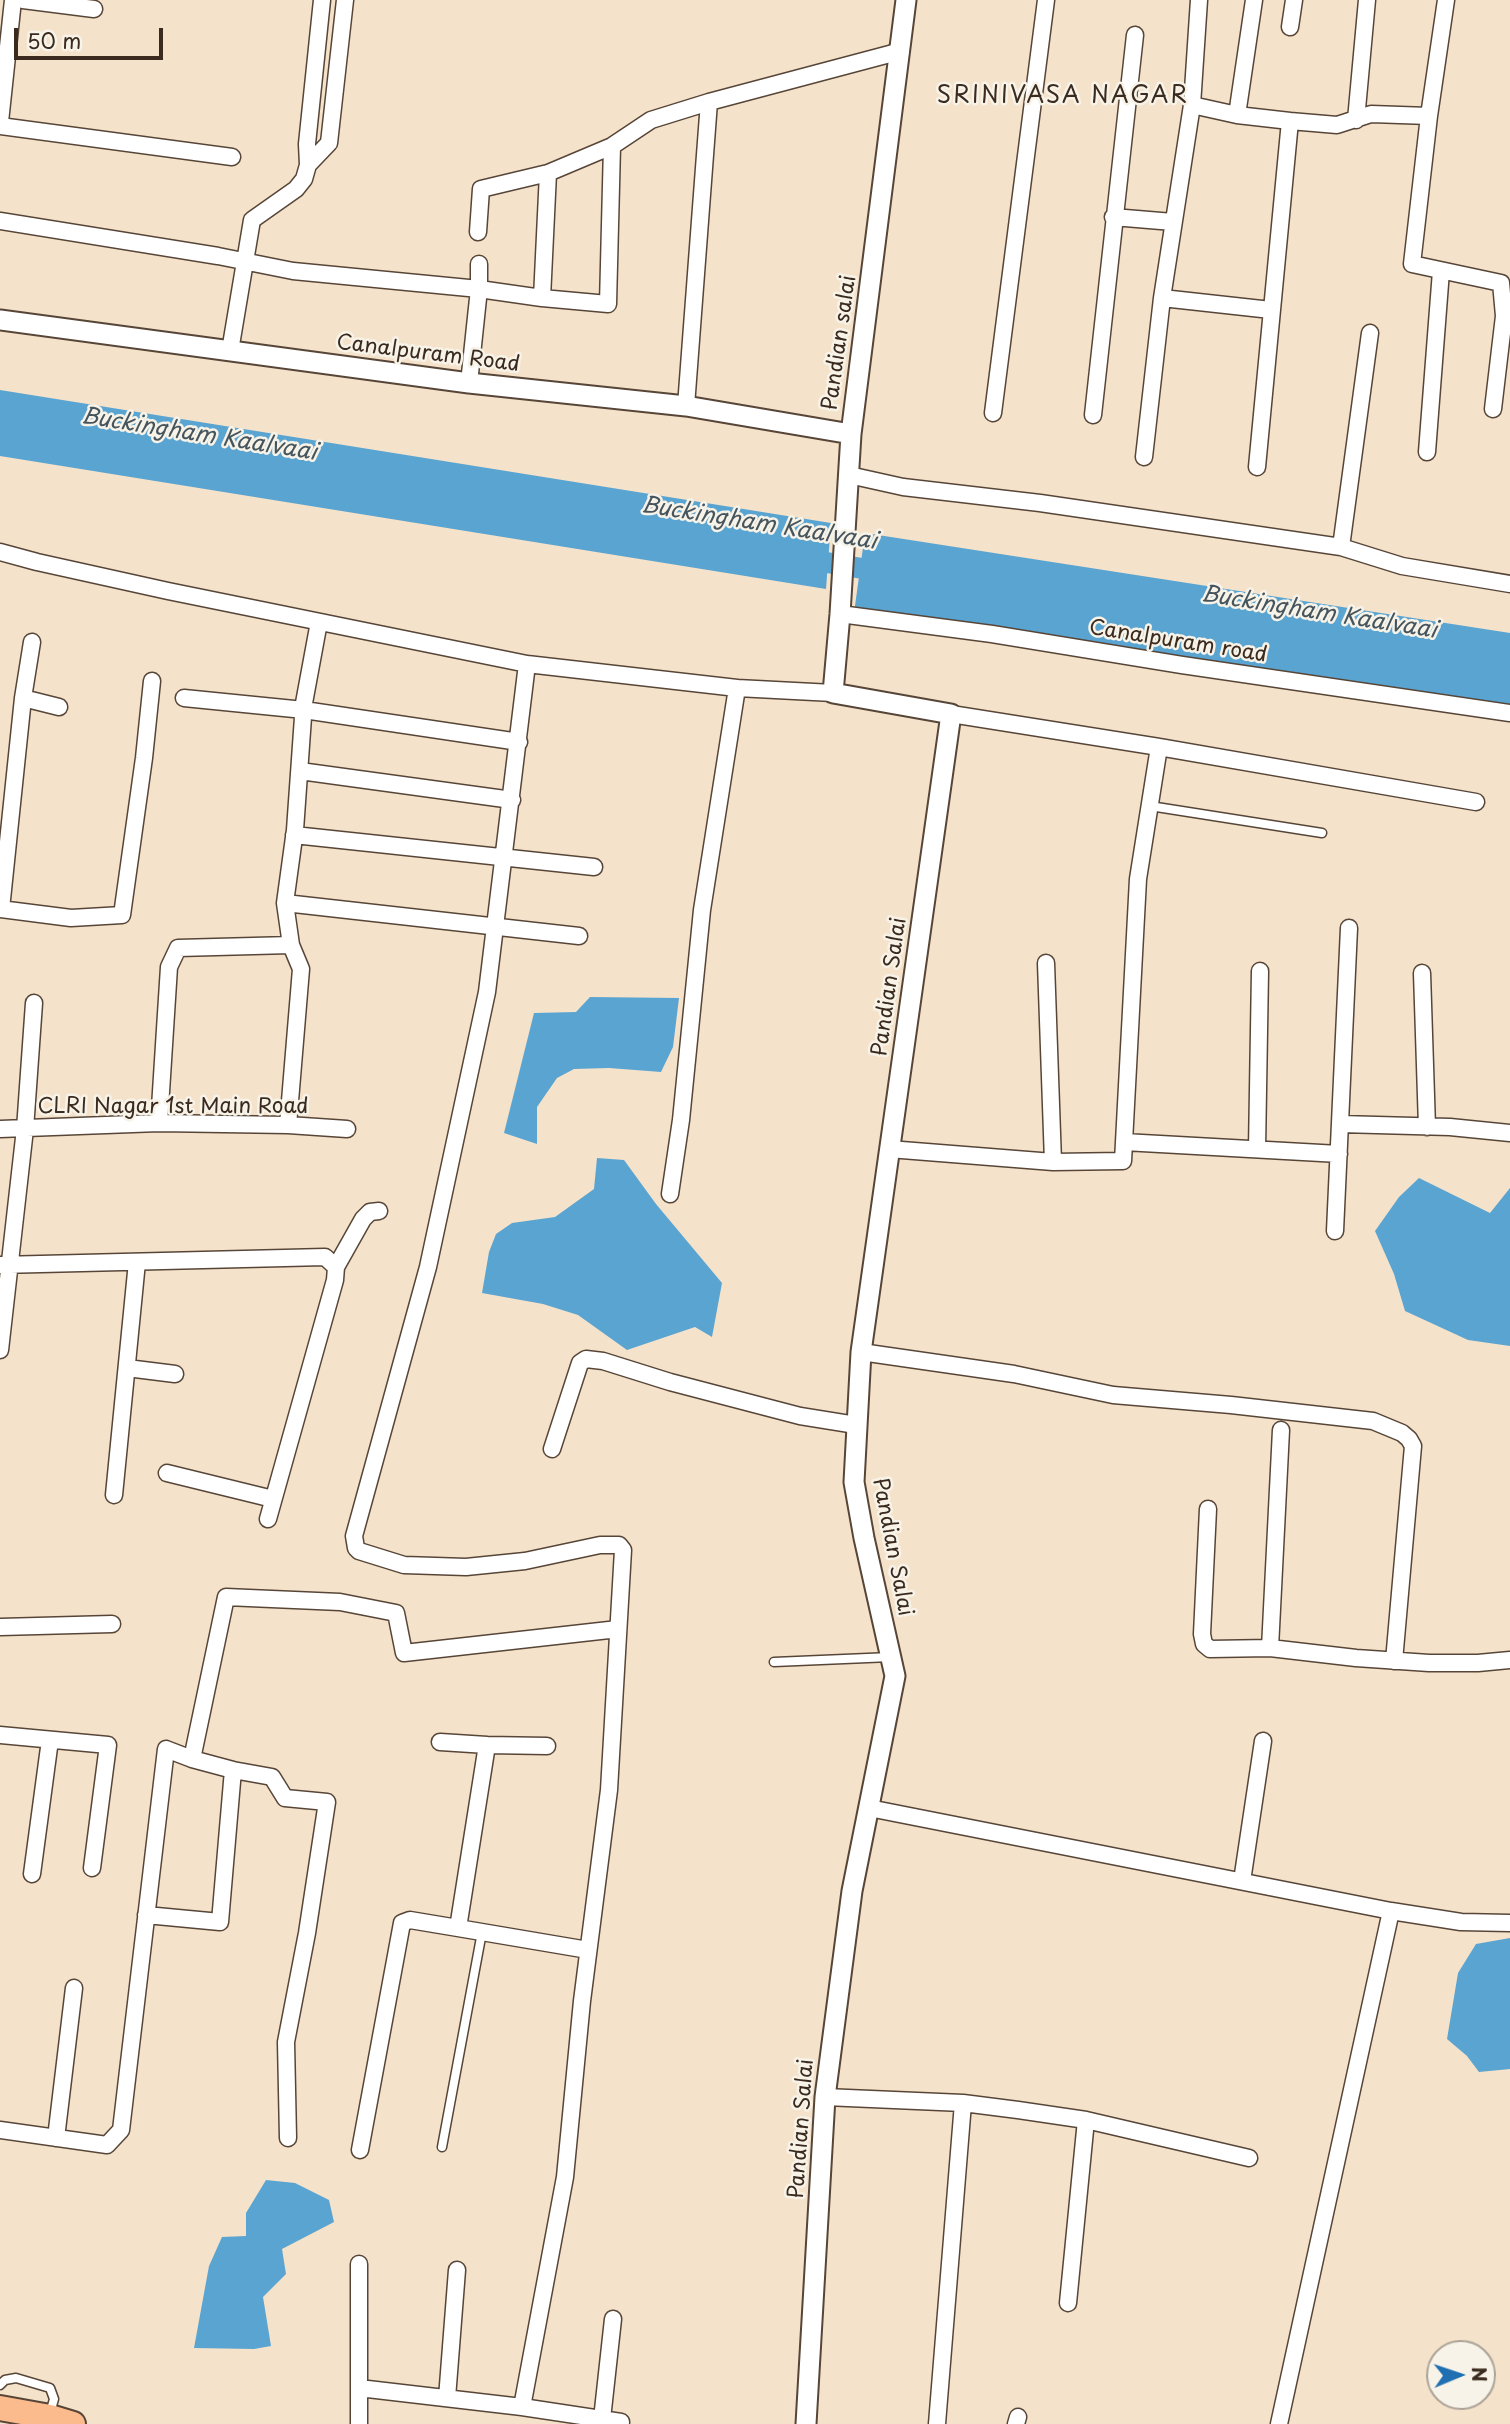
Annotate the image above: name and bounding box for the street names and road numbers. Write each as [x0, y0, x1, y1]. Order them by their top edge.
street label: Pandian salai [818, 274, 862, 412]
street label: Canalpuram Road [335, 330, 521, 378]
street label: Canalpuram road [1087, 615, 1269, 669]
street label: Pandian Salai [868, 916, 912, 1058]
street label: CLRI Nagar 1st Main Road [37, 1094, 309, 1120]
street label: Pandian Salai [866, 1476, 918, 1618]
street label: Pandian Salai [785, 2058, 819, 2200]

